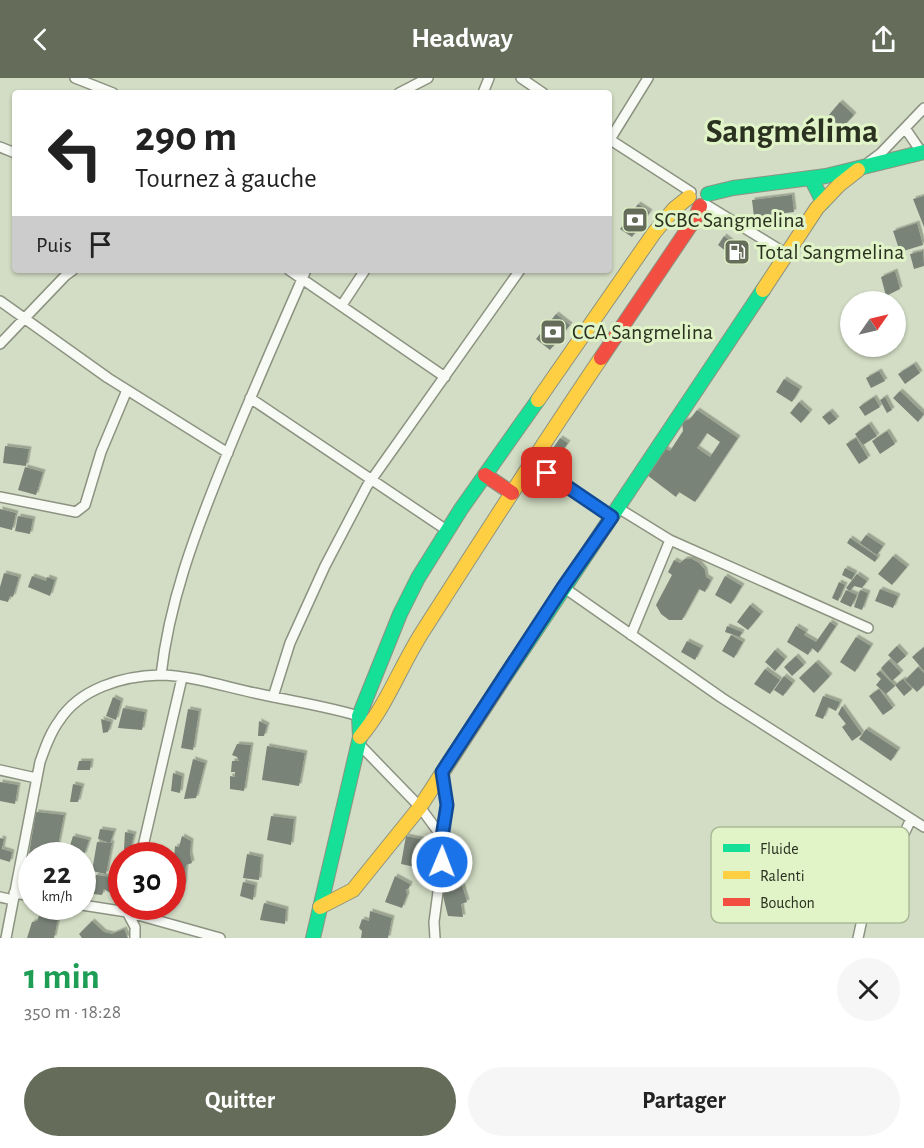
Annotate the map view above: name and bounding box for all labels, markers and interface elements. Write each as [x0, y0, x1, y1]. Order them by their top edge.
icon: back [24, 23, 57, 56]
icon: share [867, 23, 900, 56]
text: Headway [411, 25, 513, 52]
icon: left [36, 114, 114, 192]
district label: Sangmélima [706, 115, 878, 149]
text: 290 m [135, 116, 237, 158]
text: Tournez à gauche [135, 165, 317, 192]
bank icon: SCBC Sangmelina [620, 205, 650, 235]
place label: SCBC Sangmelina [654, 209, 805, 231]
icon: arrive [84, 228, 117, 261]
text: Puis [36, 234, 72, 256]
fuel station icon: Total Sangmelina [722, 237, 752, 267]
place label: Total Sangmelina [756, 241, 904, 263]
north arrow [840, 291, 906, 357]
map controls [840, 291, 906, 357]
bank icon: CCA Sangmelina [538, 317, 568, 347]
place label: CCA Sangmelina [572, 321, 713, 343]
pin [521, 447, 572, 498]
icon: arrive [530, 456, 563, 489]
legend [711, 827, 909, 923]
position arrow [410, 830, 474, 894]
text: Fluide [760, 841, 799, 857]
speed limit sign: 30 [108, 842, 186, 920]
text: 22 [43, 859, 71, 889]
text: Ralenti [760, 868, 805, 884]
text: km/h [42, 889, 72, 904]
text: Bouchon [760, 895, 815, 911]
button: close [837, 958, 900, 1021]
text: 1 min [24, 959, 100, 995]
text: 350 m · 18:28 [24, 1002, 121, 1022]
button: Quitter [24, 1067, 456, 1136]
button: Partager [468, 1067, 900, 1136]

